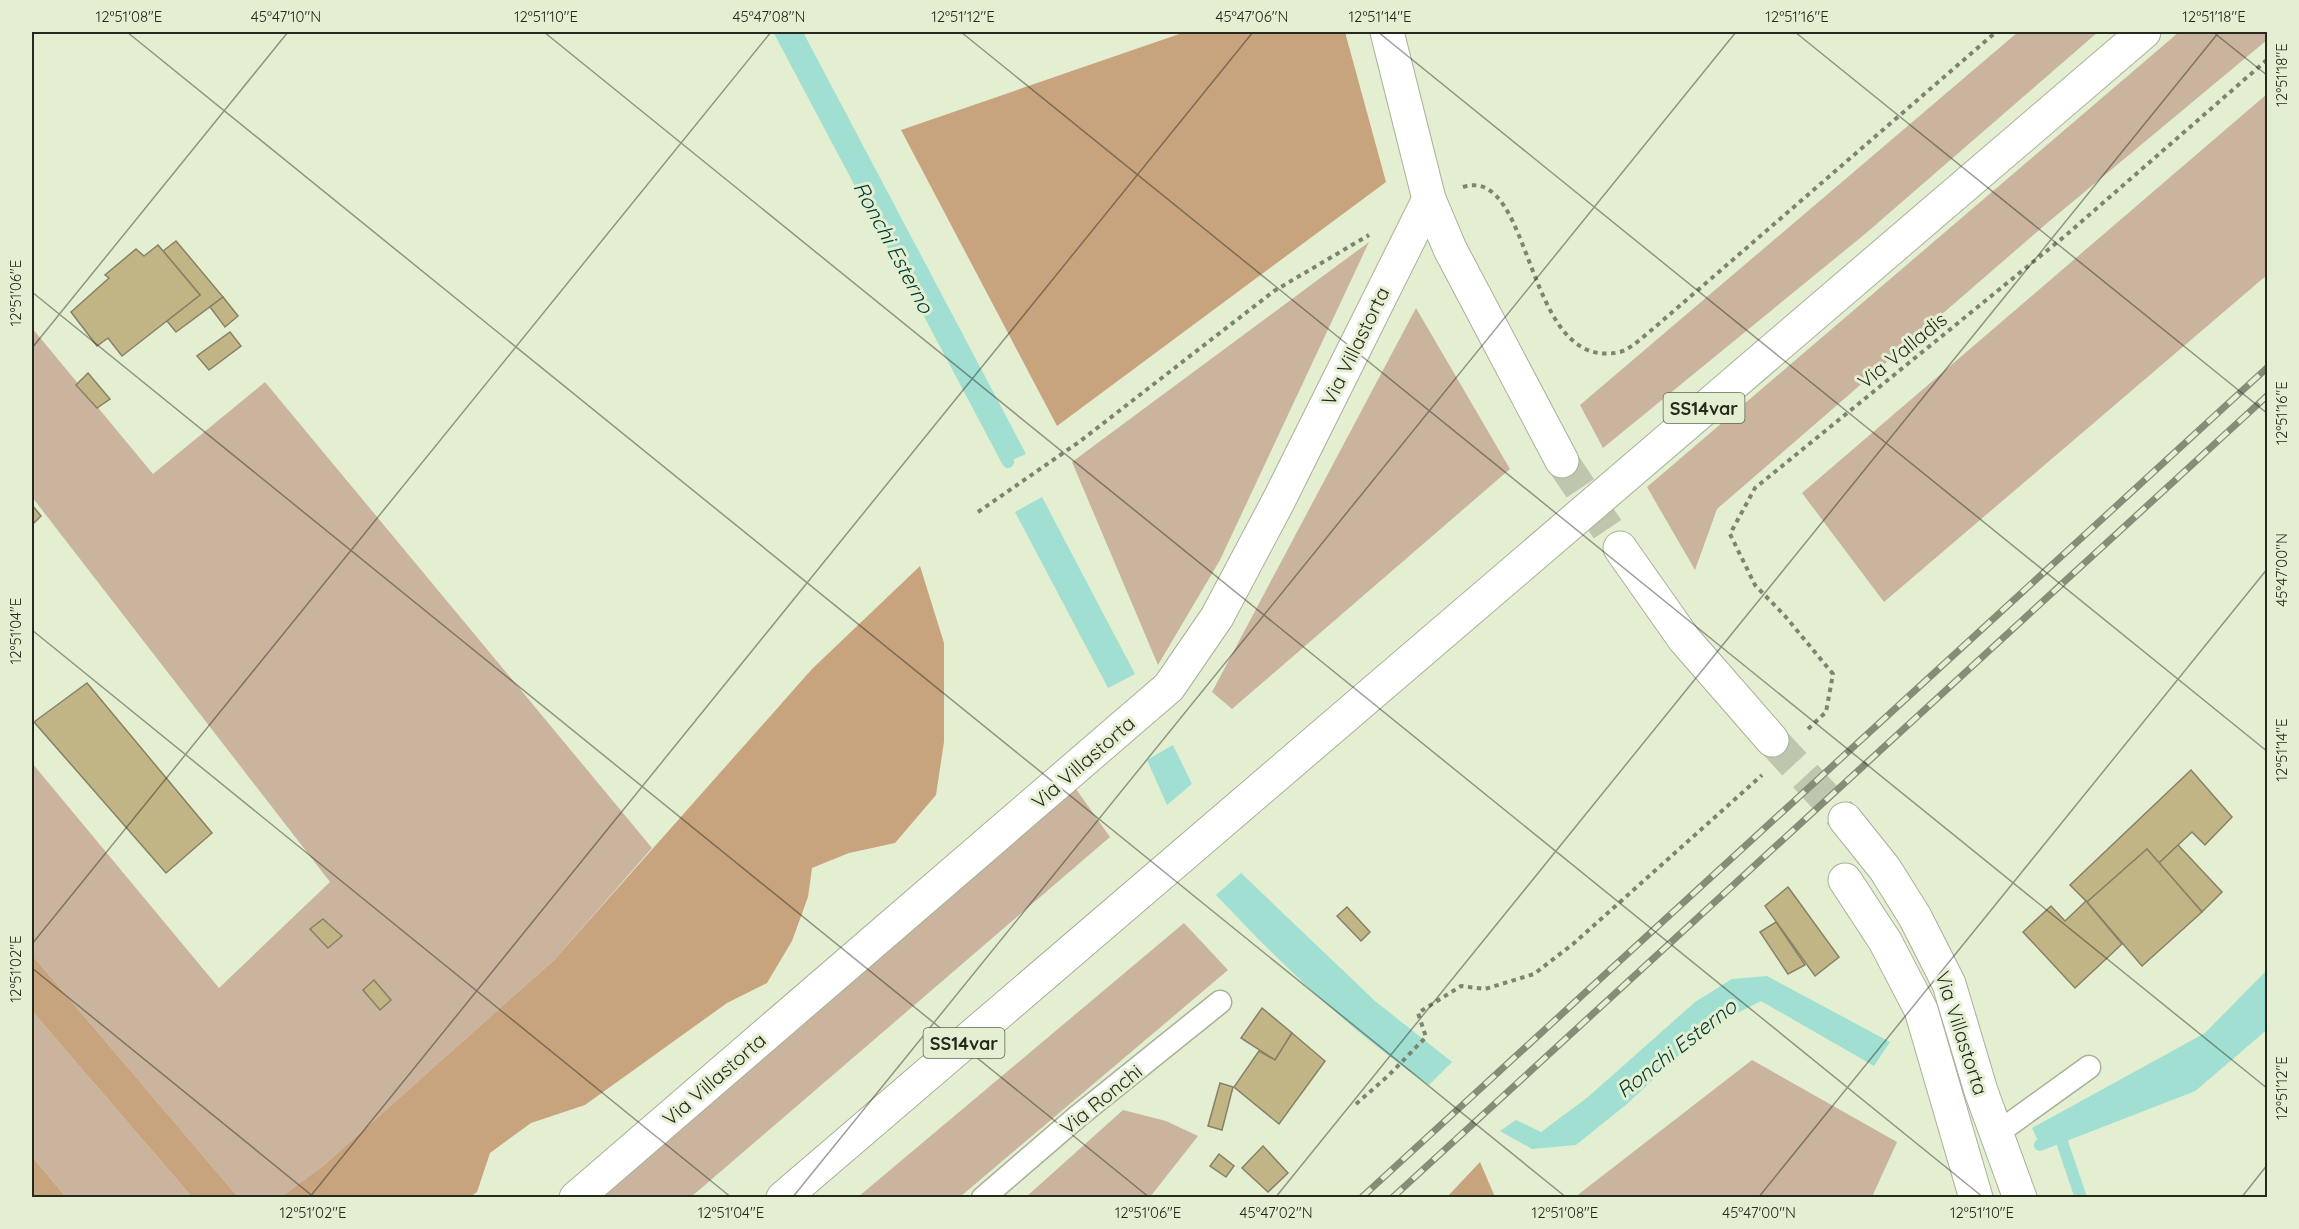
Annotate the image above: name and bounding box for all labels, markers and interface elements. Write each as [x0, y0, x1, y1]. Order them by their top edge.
text: 12°51'08"E [96, 7, 162, 26]
text: 45°47'10"N [251, 7, 321, 26]
text: 12°51'10"E [514, 7, 578, 26]
text: 45°47'08"N [733, 7, 805, 26]
text: 12°51'12"E [931, 7, 995, 26]
text: 45°47'06"N [1216, 7, 1288, 26]
text: 12°51'14"E [1349, 7, 1411, 26]
text: 12°51'16"E [1765, 7, 1829, 26]
text: 12°51'18"E [2182, 7, 2246, 26]
text: 12°51'18"E [2272, 43, 2291, 107]
water label: Ronchi Esterno [848, 177, 940, 318]
text: 12°51'06"E [6, 260, 25, 326]
street label: Via Villastorta [1316, 283, 1394, 409]
street label: Via Valladis [1852, 306, 1952, 394]
text: 12°51'16"E [2272, 381, 2291, 445]
road number: SS14var [1664, 393, 1744, 423]
text: 45°47'00"N [2272, 533, 2291, 607]
text: 12°51'04"E [6, 598, 25, 664]
street label: Via Villastorta [1026, 710, 1140, 814]
text: 12°51'14"E [2272, 719, 2291, 781]
text: 12°51'02"E [6, 936, 25, 1002]
street label: Via Villastorta [1930, 968, 1994, 1098]
water label: Ronchi Esterno [1611, 992, 1742, 1103]
street label: Via Villastorta [657, 1027, 771, 1131]
road number: SS14var [924, 1028, 1004, 1058]
text: 12°51'12"E [2272, 1056, 2291, 1120]
street label: Via Ronchi [1055, 1058, 1147, 1140]
text: 12°51'02"E [280, 1203, 346, 1222]
text: 12°51'04"E [698, 1203, 764, 1222]
text: 12°51'06"E [1115, 1203, 1181, 1222]
text: 45°47'02"N [1239, 1203, 1313, 1222]
text: 12°51'08"E [1532, 1203, 1598, 1222]
text: 45°47'00"N [1722, 1203, 1796, 1222]
text: 12°51'10"E [1950, 1203, 2014, 1222]

